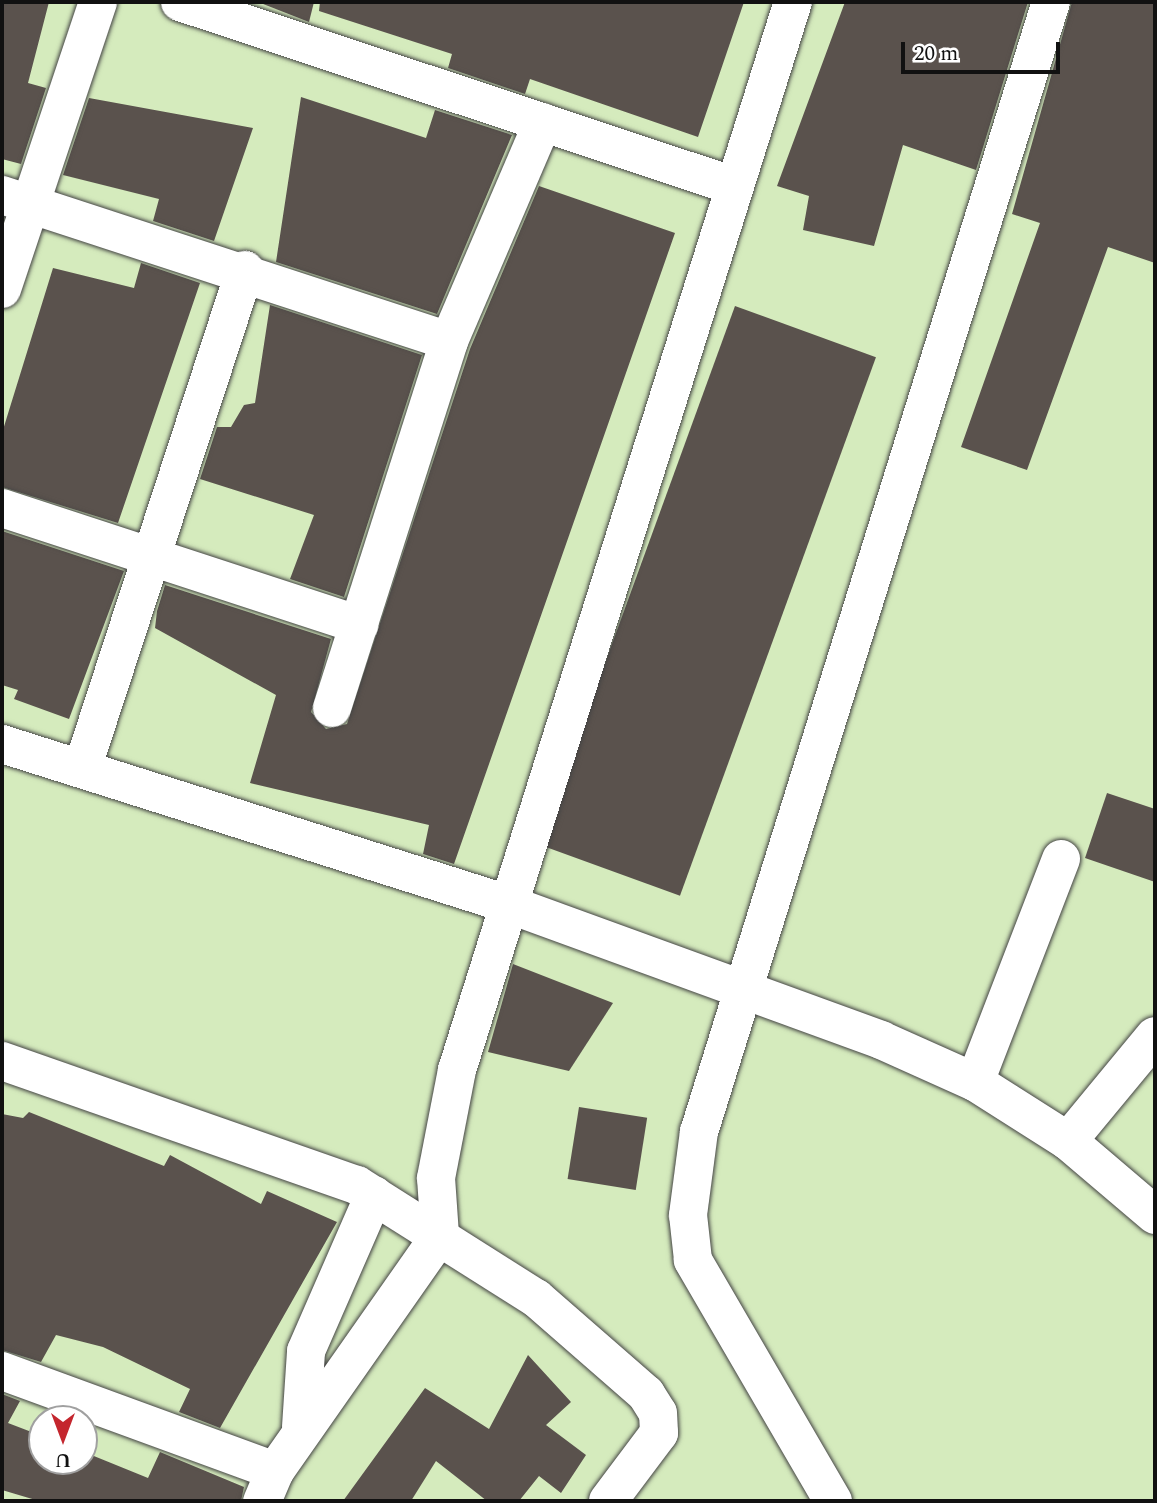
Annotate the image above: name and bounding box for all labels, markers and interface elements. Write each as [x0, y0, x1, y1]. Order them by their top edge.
scale bar [905, 28, 1064, 72]
text: 20 m [914, 38, 958, 70]
north arrow [28, 1405, 98, 1475]
text: U [55, 1445, 71, 1474]

